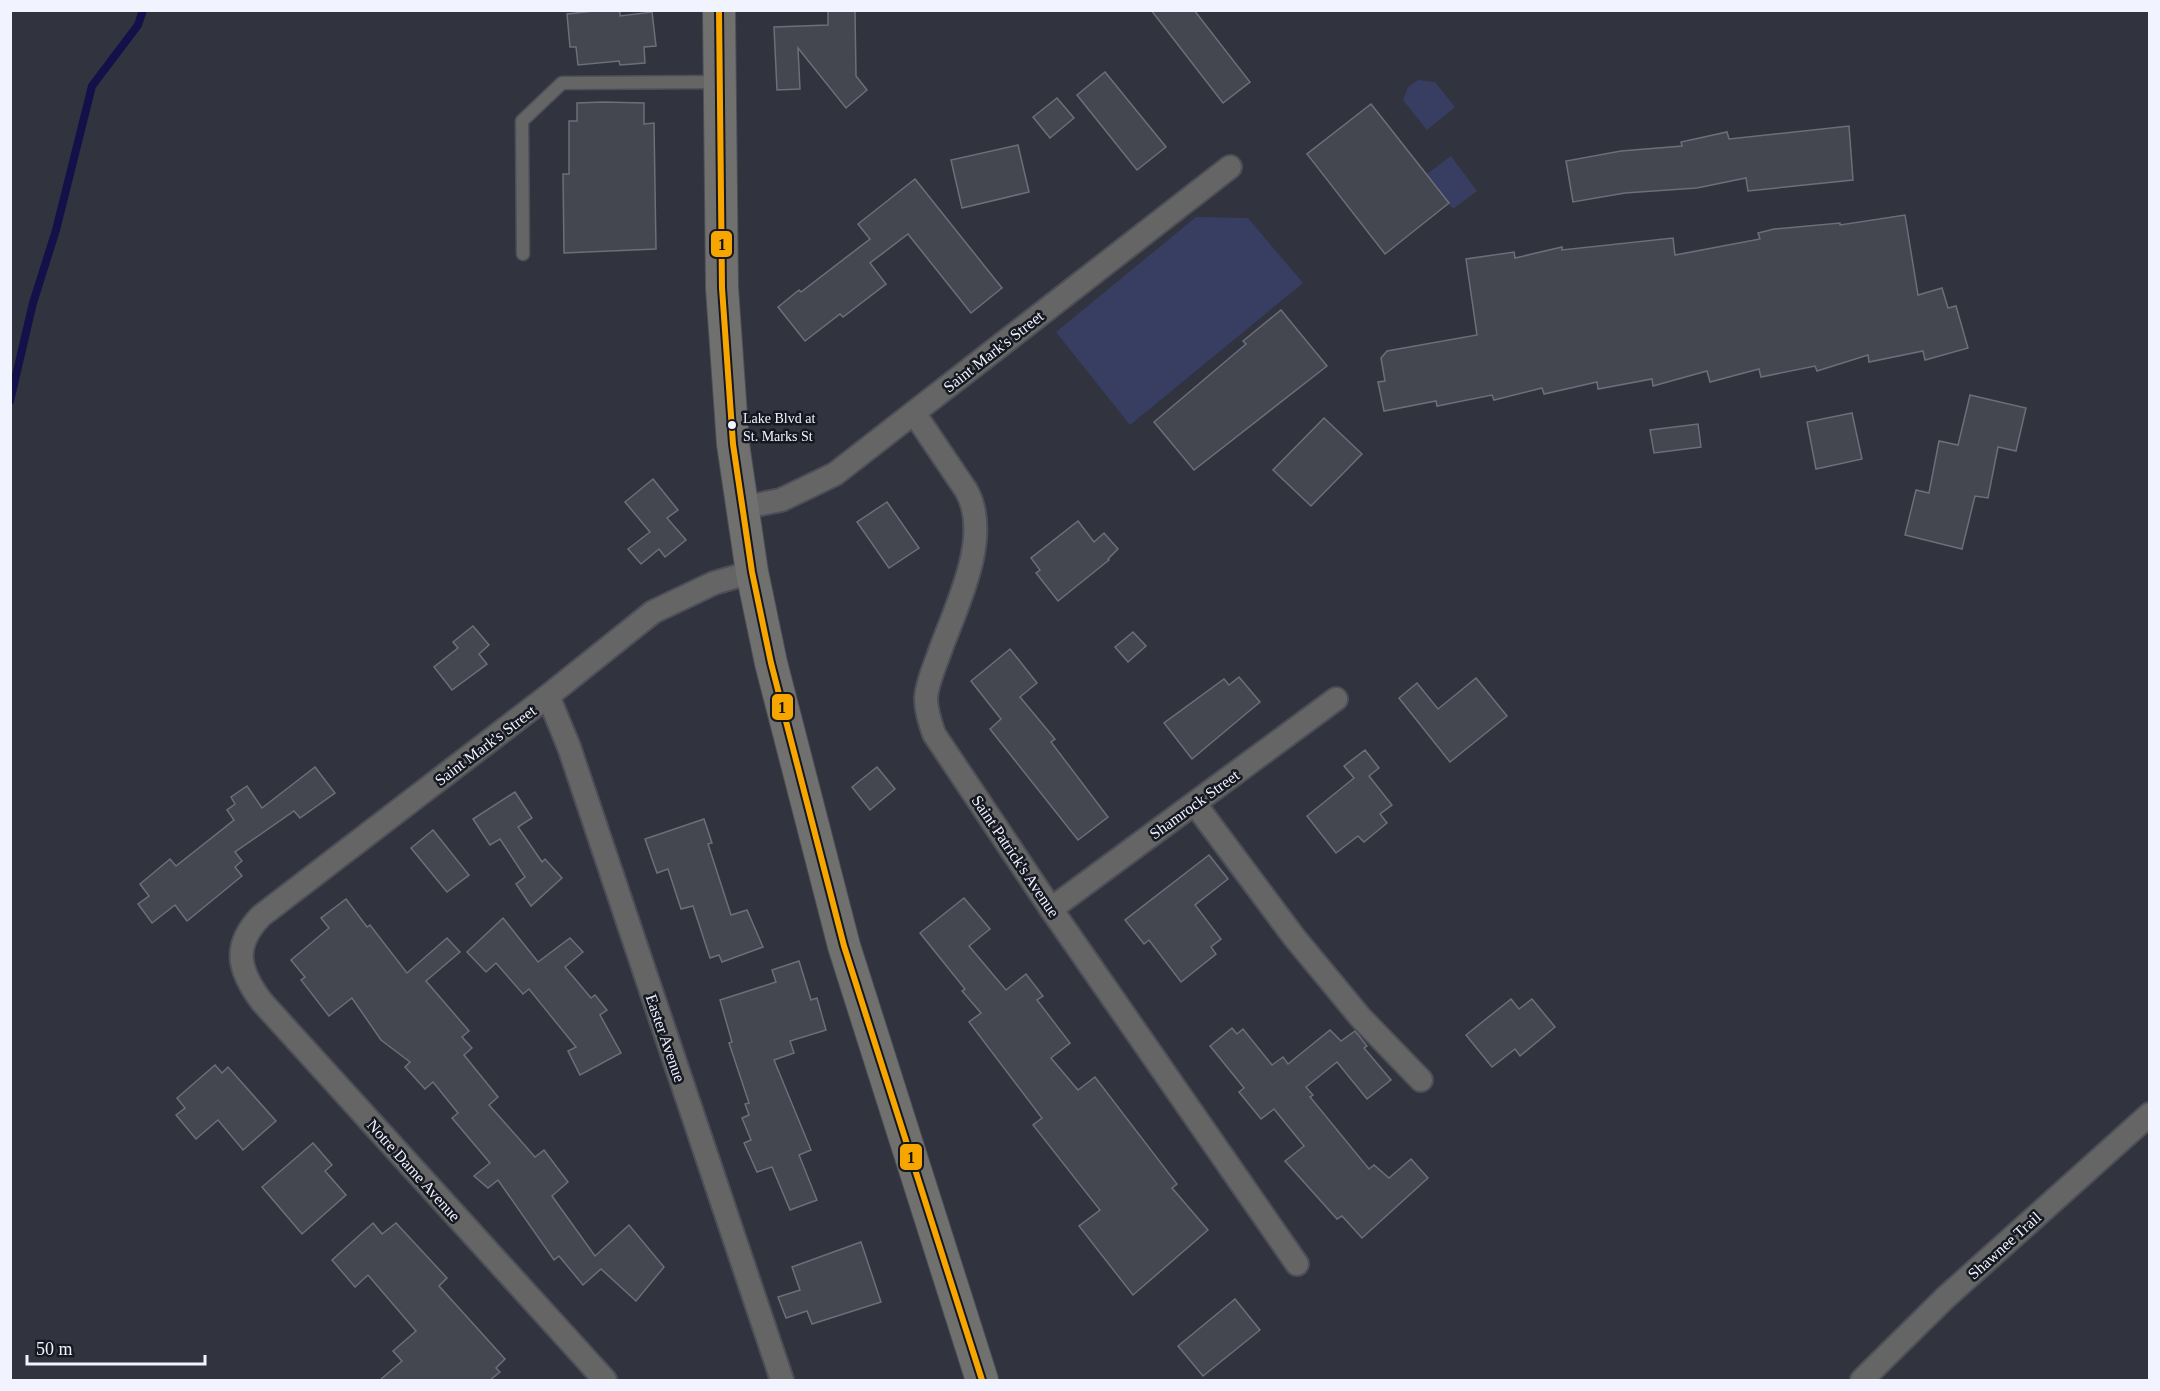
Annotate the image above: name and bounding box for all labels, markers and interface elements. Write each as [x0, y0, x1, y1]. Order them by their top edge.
line badge: 1 [710, 230, 733, 258]
text: 1 [718, 236, 726, 253]
street label: Saint Mark's Street [940, 307, 1047, 396]
place label: Lake Blvd at St. Marks St [743, 411, 815, 444]
marker: Lake Blvd at St. Marks St [726, 419, 738, 431]
line badge: 1 [771, 693, 794, 721]
text: 1 [778, 699, 786, 716]
street label: Saint Mark's Street [431, 702, 540, 789]
street label: Shamrock Street [1146, 766, 1243, 842]
street label: Saint Patrick's Avenue [969, 792, 1063, 920]
street label: Easter Avenue [643, 992, 688, 1084]
street label: Notre Dame Avenue [364, 1116, 464, 1224]
line badge: 1 [899, 1143, 923, 1171]
text: 1 [907, 1149, 915, 1166]
street label: Shawnee Trail [1964, 1208, 2045, 1282]
scale bar [27, 1328, 206, 1366]
text: 50 m [36, 1339, 73, 1359]

